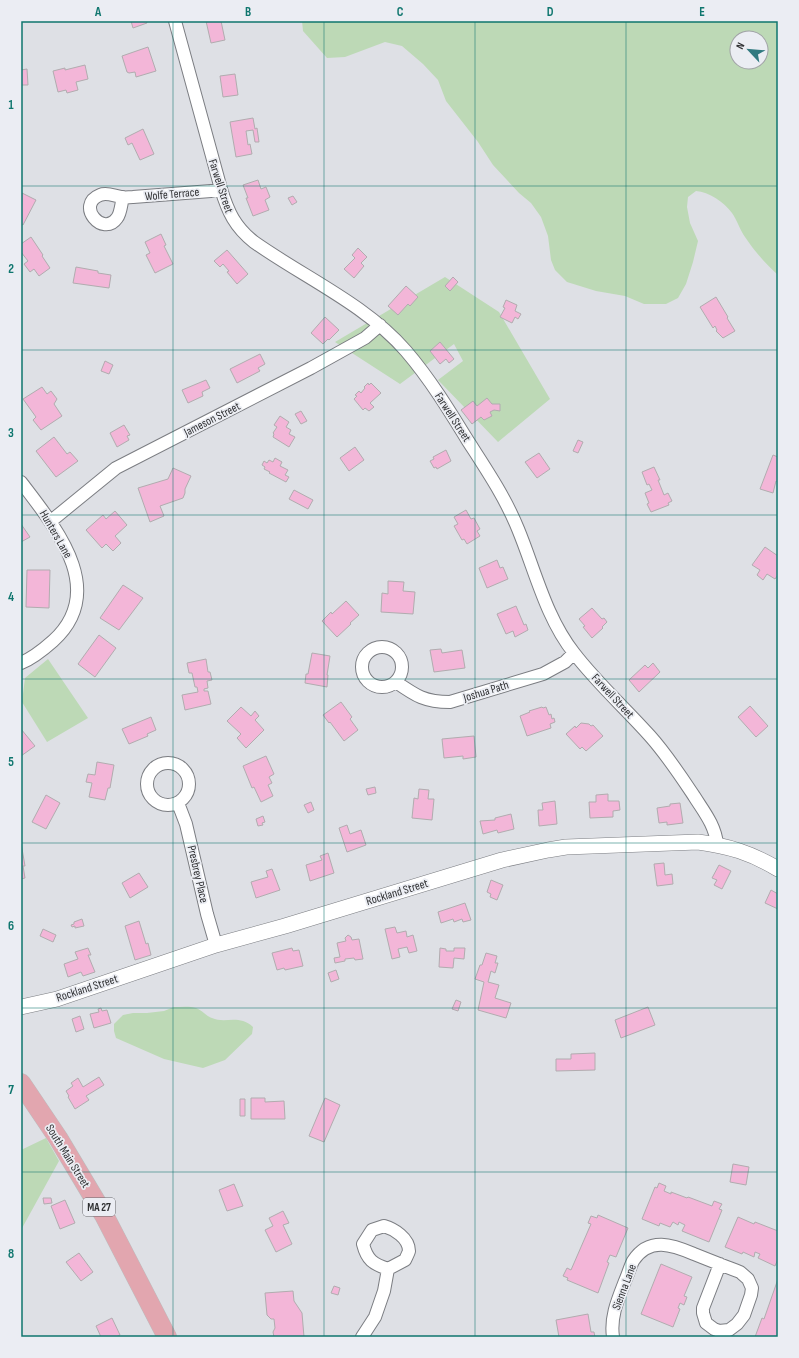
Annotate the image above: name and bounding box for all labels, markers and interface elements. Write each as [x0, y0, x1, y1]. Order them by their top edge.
text: A [94, 4, 102, 20]
text: B [245, 4, 251, 20]
text: C [397, 4, 404, 20]
text: D [547, 4, 554, 20]
text: E [699, 4, 705, 20]
north arrow [729, 30, 769, 70]
text: N [733, 40, 748, 51]
text: 1 [8, 97, 14, 113]
street label: Farwell Street [205, 157, 236, 215]
street label: Wolfe Terrace [144, 185, 200, 204]
text: 2 [8, 261, 14, 277]
street label: Farwell Street [431, 390, 474, 445]
street label: Jameson Street [181, 399, 243, 440]
text: 3 [8, 425, 14, 441]
street label: Hunters Lane [36, 507, 75, 561]
text: 4 [8, 589, 14, 605]
street label: Farwell Street [588, 671, 637, 722]
street label: Joshua Path [461, 677, 511, 706]
text: 5 [8, 754, 14, 770]
street label: Presbrey Place [184, 844, 211, 904]
street label: Rockland Street [364, 876, 430, 909]
text: 6 [8, 918, 14, 934]
street label: Rockland Street [54, 971, 120, 1005]
text: 7 [8, 1082, 14, 1098]
street label: South Main Street [42, 1122, 93, 1191]
road number: MA 27 [83, 1198, 115, 1216]
text: 8 [8, 1246, 14, 1262]
street label: Sienna Lane [609, 1262, 640, 1312]

